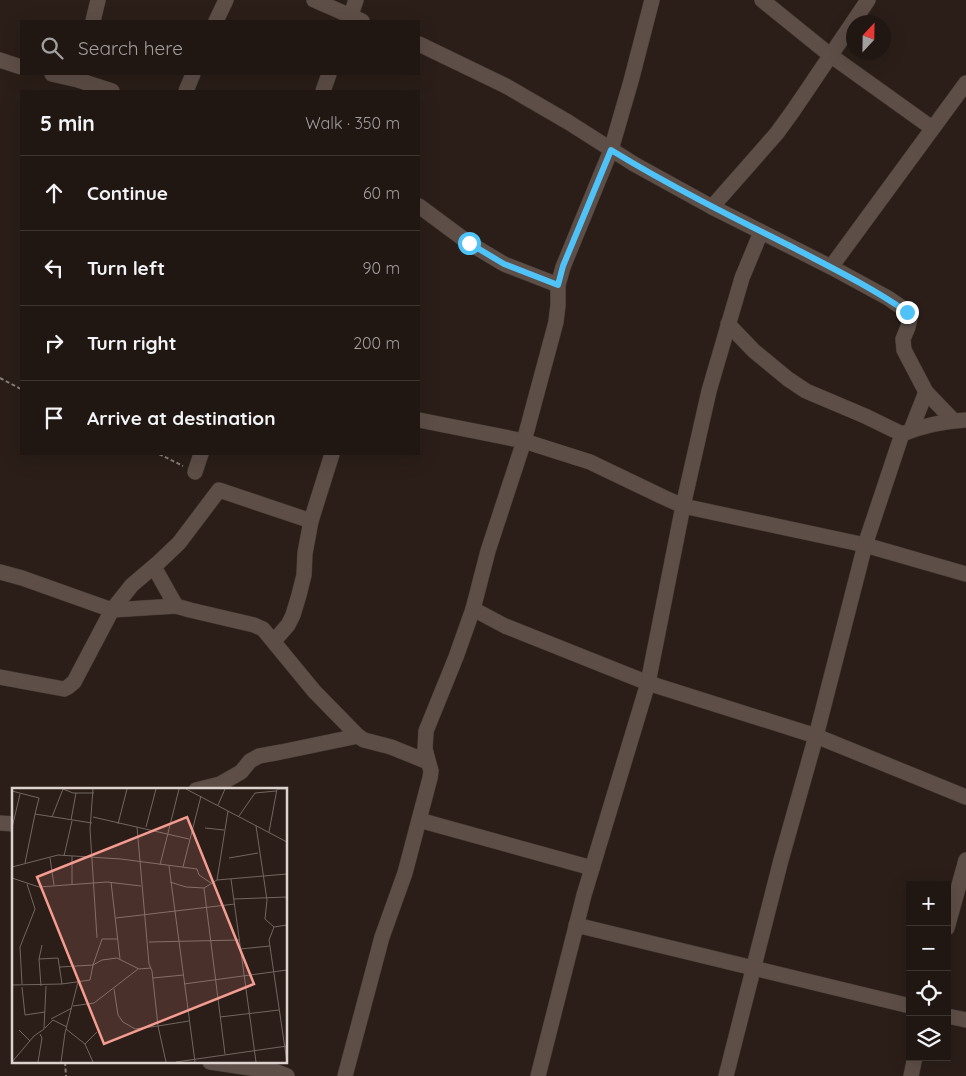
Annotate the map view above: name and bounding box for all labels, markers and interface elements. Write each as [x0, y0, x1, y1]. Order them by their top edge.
north arrow [846, 15, 891, 60]
search box [20, 20, 420, 75]
icon: search [38, 34, 66, 62]
text: Search here [78, 36, 183, 60]
text: 5 min [40, 110, 95, 136]
text: Walk · 350 m [305, 113, 400, 133]
icon: ahead [40, 179, 68, 207]
text: Continue [87, 181, 168, 205]
text: 60 m [363, 183, 400, 203]
route start [458, 232, 481, 255]
icon: left [40, 254, 68, 282]
text: Turn left [87, 256, 165, 280]
text: 90 m [363, 258, 400, 278]
route end [896, 301, 919, 324]
icon: right [40, 329, 68, 357]
text: Turn right [87, 331, 176, 355]
text: 200 m [353, 333, 400, 353]
icon: arrive [40, 404, 68, 432]
text: Arrive at destination [87, 406, 276, 430]
inset map [12, 788, 288, 1064]
map controls [906, 881, 951, 1061]
button: + [906, 881, 951, 926]
button: − [906, 926, 951, 971]
button: locate [906, 971, 951, 1016]
button: layers [906, 1016, 951, 1061]

